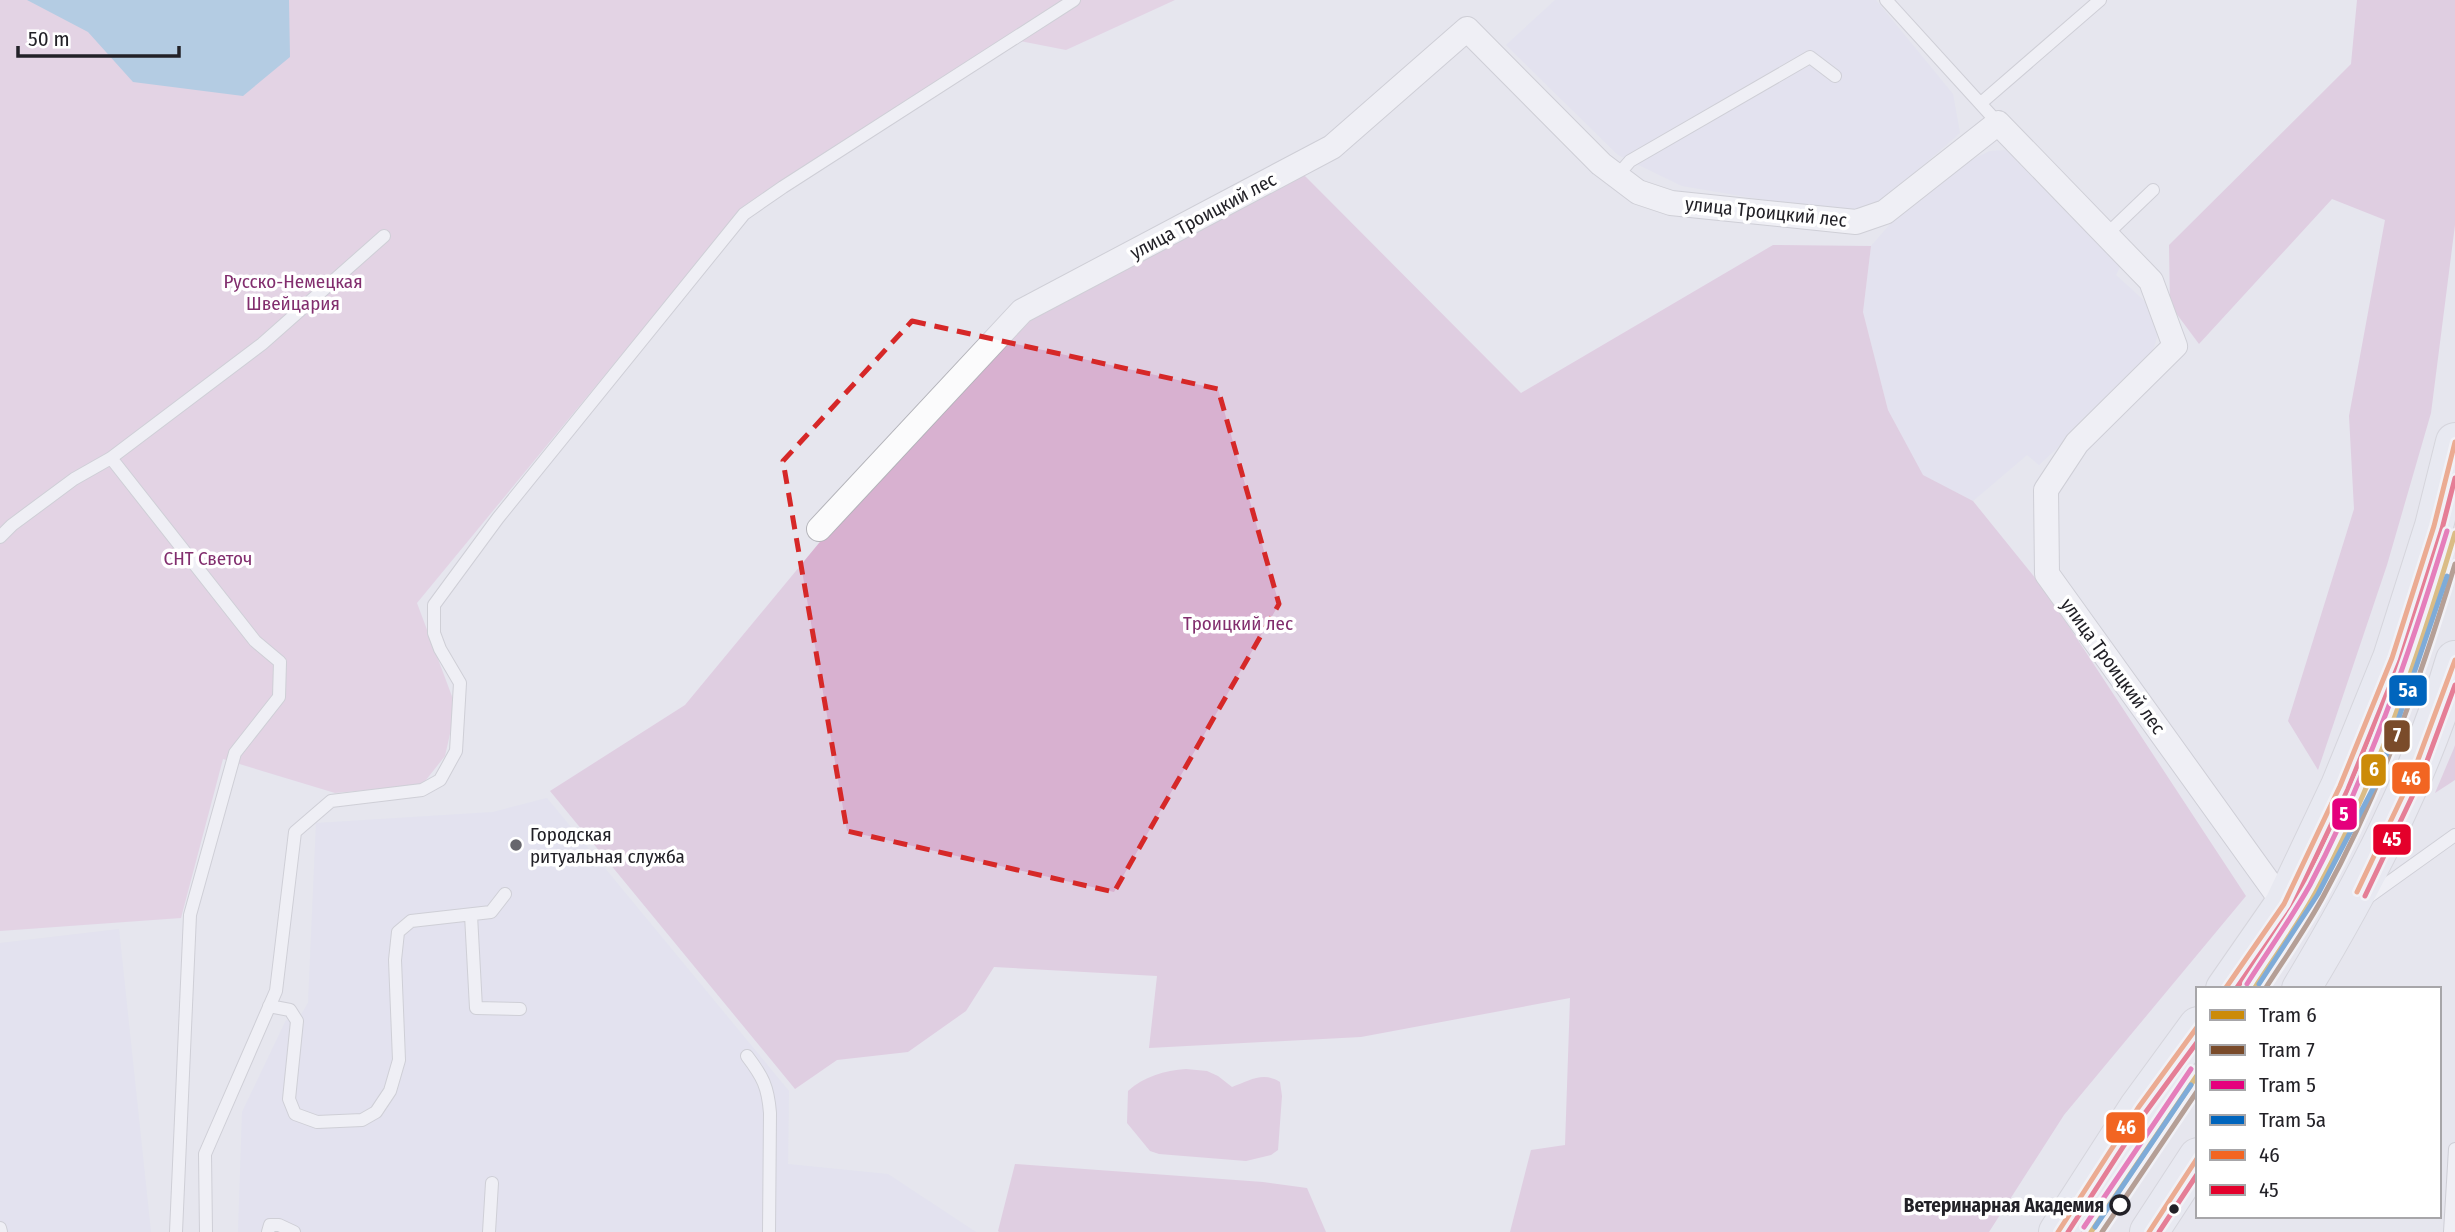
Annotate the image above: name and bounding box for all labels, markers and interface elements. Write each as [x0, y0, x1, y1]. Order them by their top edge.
scale bar [18, 14, 178, 58]
text: 50 m [28, 26, 70, 52]
street label: улица Троицкий лес [1126, 168, 1280, 264]
street label: улица Троицкий лес [1684, 192, 1848, 232]
park label: Русско-Немецкая Швейцария [223, 270, 363, 315]
park label: СНТ Светоч [164, 547, 252, 570]
street label: улица Троицкий лес [2056, 594, 2170, 738]
park label: Троицкий лес [1183, 612, 1293, 635]
line badge: 5а [2388, 674, 2428, 707]
text: 5а [2399, 679, 2417, 702]
line badge: 7 [2383, 719, 2411, 753]
text: 7 [2393, 724, 2401, 747]
line badge: 6 [2360, 753, 2387, 787]
text: 6 [2369, 758, 2379, 781]
line badge: 46 [2391, 761, 2431, 795]
text: 46 [2401, 767, 2421, 790]
line badge: 5 [2331, 797, 2358, 831]
text: 5 [2339, 803, 2349, 826]
place label: Городская ритуальная служба [530, 823, 685, 868]
line badge: 45 [2372, 823, 2412, 856]
text: 45 [2383, 828, 2401, 851]
marker: Городская ритуальная служба [508, 837, 524, 853]
legend [2196, 987, 2441, 1218]
text: Tram 6 [2259, 1002, 2317, 1028]
text: Tram 7 [2259, 1037, 2315, 1063]
text: Tram 5 [2259, 1072, 2316, 1098]
text: Tram 5а [2259, 1107, 2326, 1133]
line badge: 46 [2105, 1111, 2146, 1144]
text: 46 [2116, 1116, 2136, 1139]
text: 46 [2259, 1142, 2280, 1168]
text: 45 [2259, 1177, 2279, 1203]
place label: Ветеринарная Академия [1904, 1194, 2104, 1217]
marker: Ветеринарная Академия [2110, 1195, 2130, 1215]
unlabelled marker [2167, 1202, 2181, 1216]

